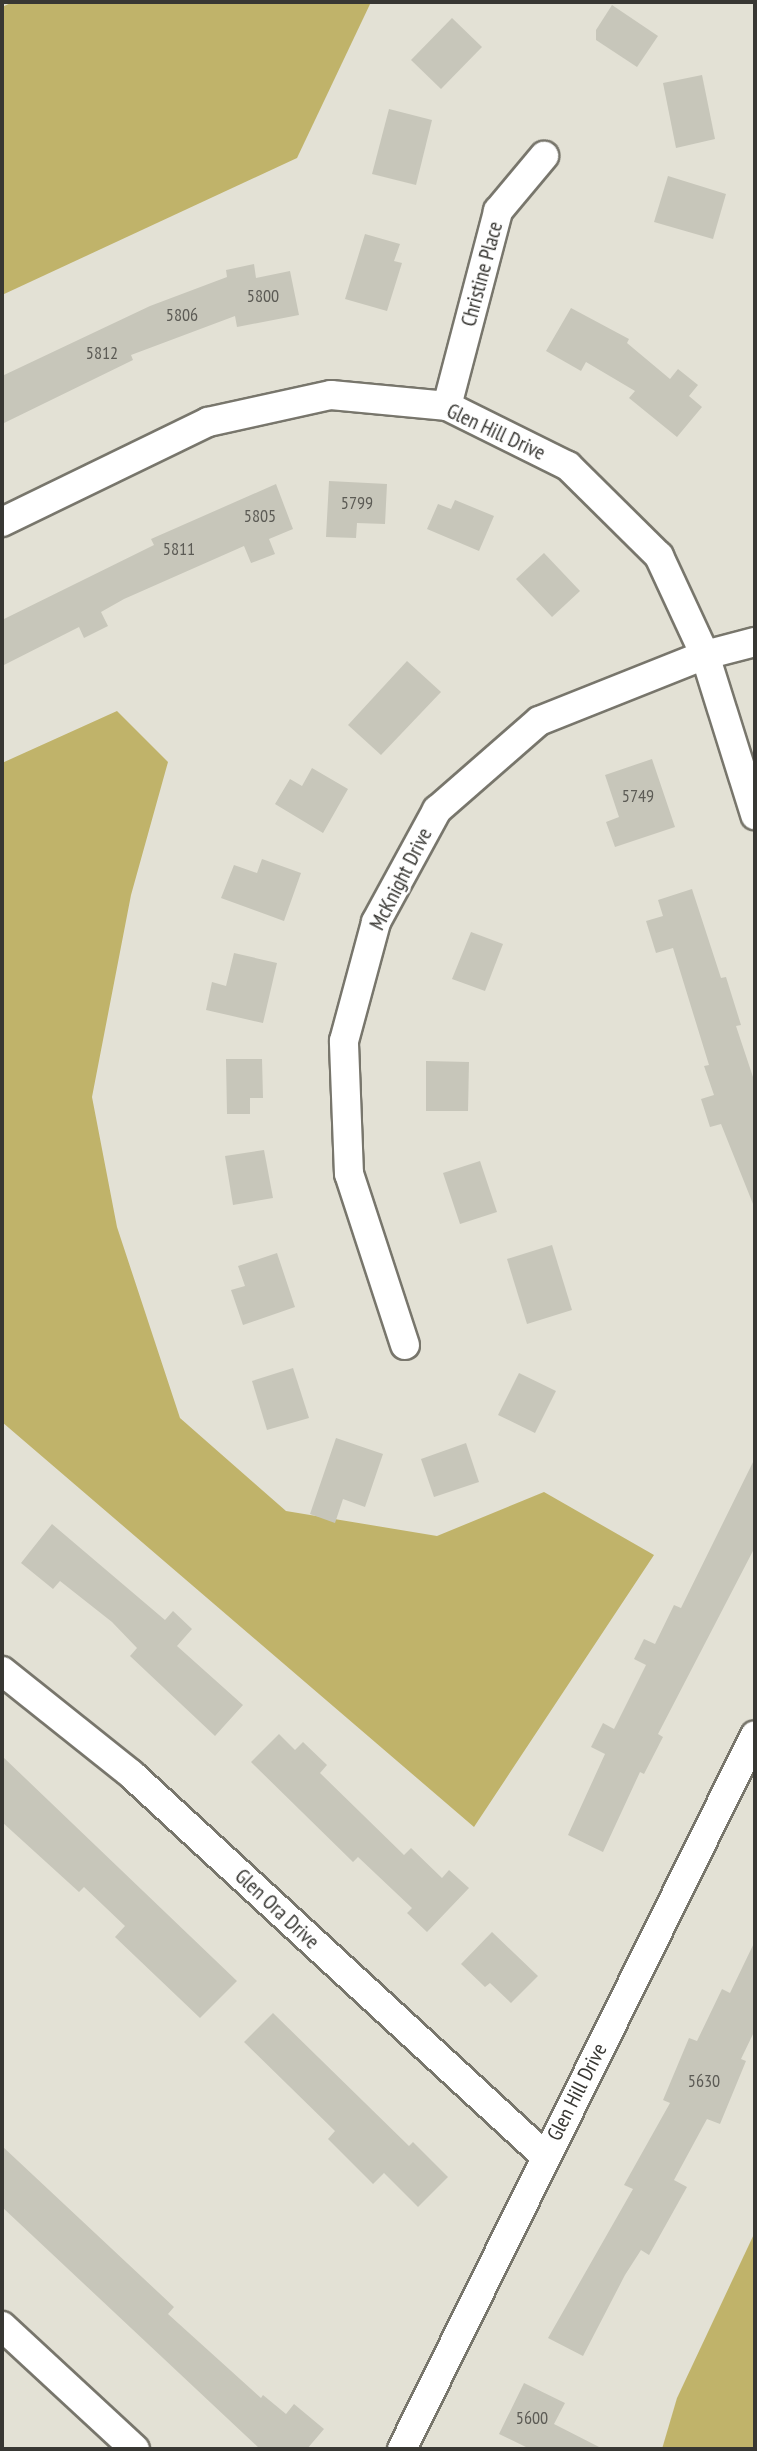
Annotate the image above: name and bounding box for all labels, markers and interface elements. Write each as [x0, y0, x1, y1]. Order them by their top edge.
street label: Christine Place [456, 219, 508, 329]
house number: 5800 [247, 285, 279, 307]
house number: 5806 [166, 304, 198, 326]
house number: 5812 [86, 342, 118, 364]
street label: Glen Hill Drive [443, 398, 549, 466]
house number: 5799 [341, 492, 373, 514]
house number: 5805 [244, 505, 276, 527]
house number: 5811 [163, 538, 195, 560]
house number: 5749 [622, 785, 654, 807]
street label: McKnight Drive [365, 824, 437, 934]
street label: Glen Ora Drive [230, 1864, 324, 1954]
street label: Glen Hill Drive [542, 2039, 612, 2145]
house number: 5630 [688, 2070, 720, 2092]
house number: 5600 [516, 2407, 548, 2429]

